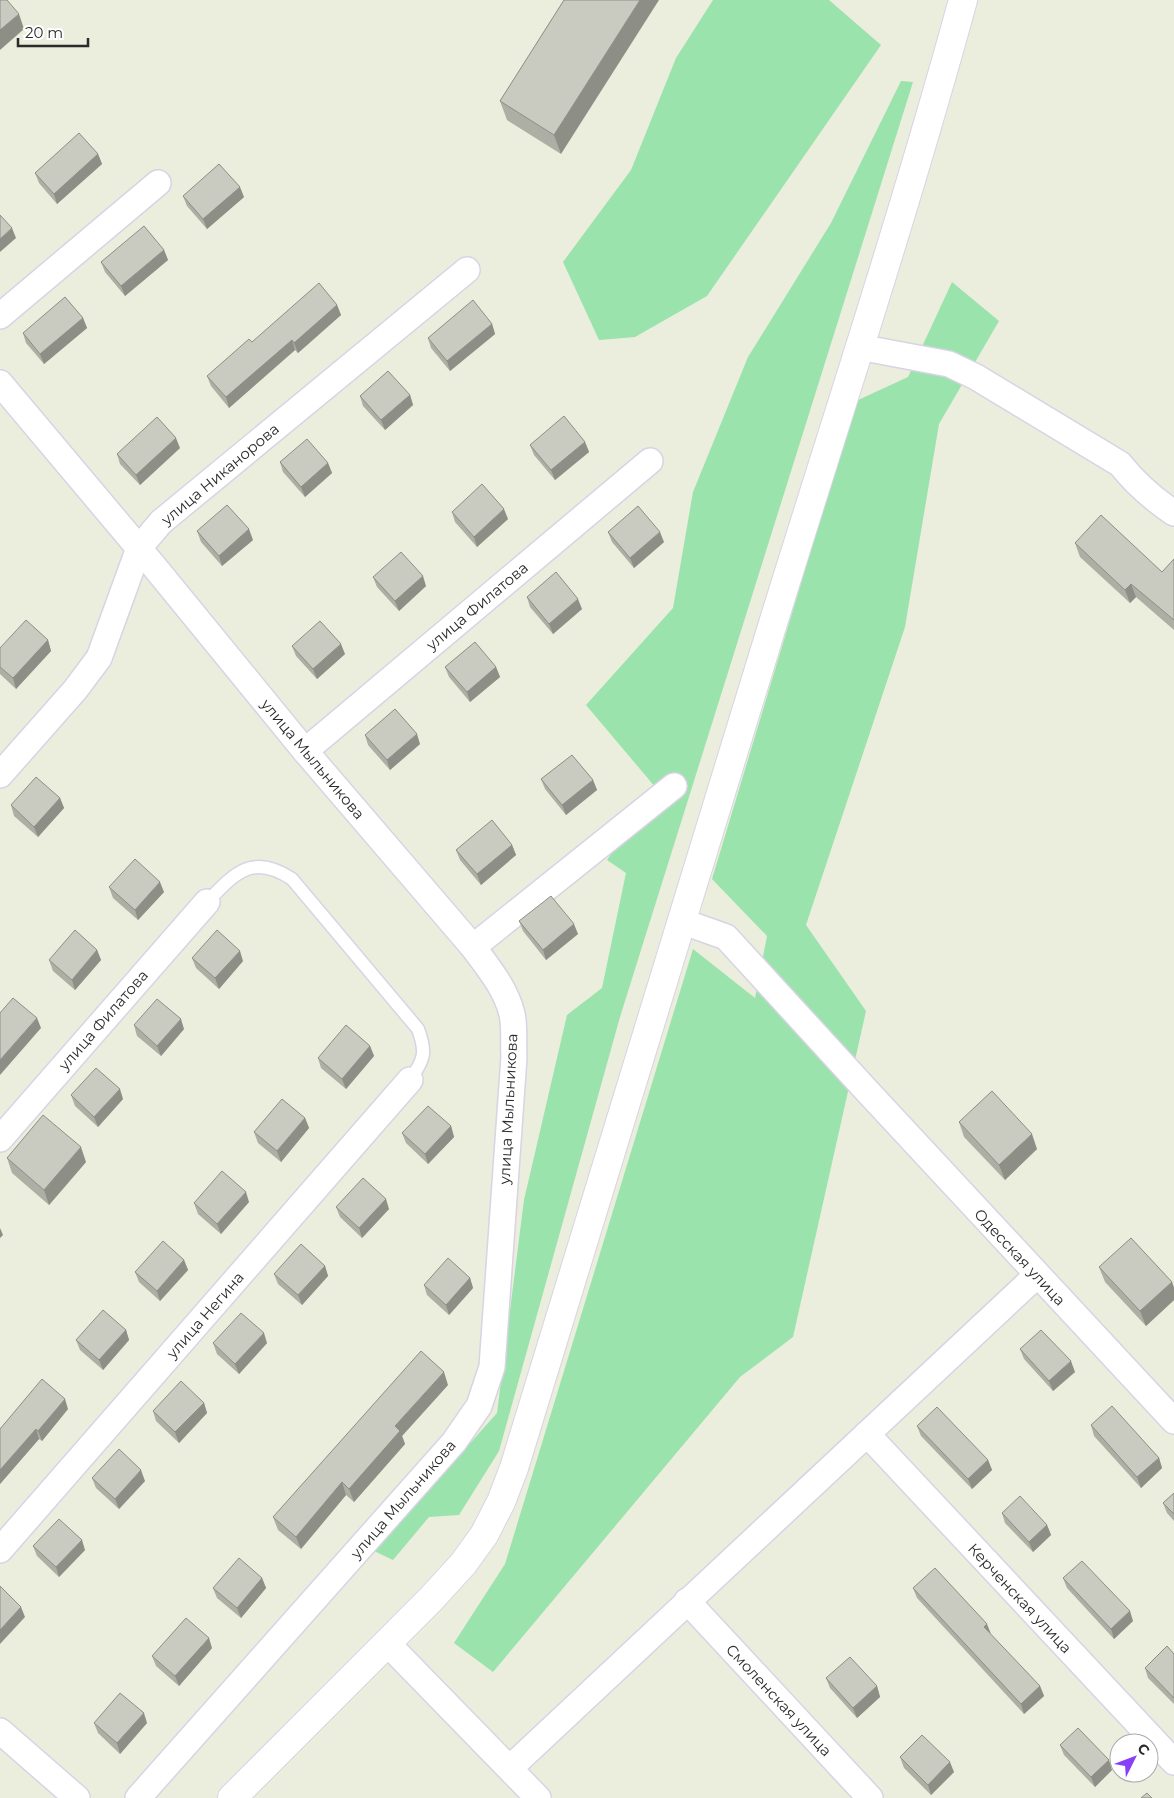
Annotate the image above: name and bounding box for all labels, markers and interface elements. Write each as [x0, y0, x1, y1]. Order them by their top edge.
scale bar [18, 15, 88, 47]
text: 20 m [25, 23, 63, 42]
street label: улица Никанорова [156, 419, 283, 530]
street label: улица Филатова [421, 558, 532, 655]
street label: улица Мыльникова [256, 694, 369, 823]
street label: улица Филатова [53, 966, 152, 1075]
street label: улица Мыльникова [495, 1033, 521, 1186]
street label: Одесская улица [970, 1205, 1070, 1309]
street label: улица Негина [162, 1268, 248, 1363]
street label: улица Мыльникова [346, 1436, 460, 1563]
street label: Керченская улица [964, 1539, 1076, 1657]
street label: Смоленская улица [722, 1640, 836, 1760]
north arrow [1109, 1733, 1159, 1783]
text: С [1134, 1739, 1154, 1759]

